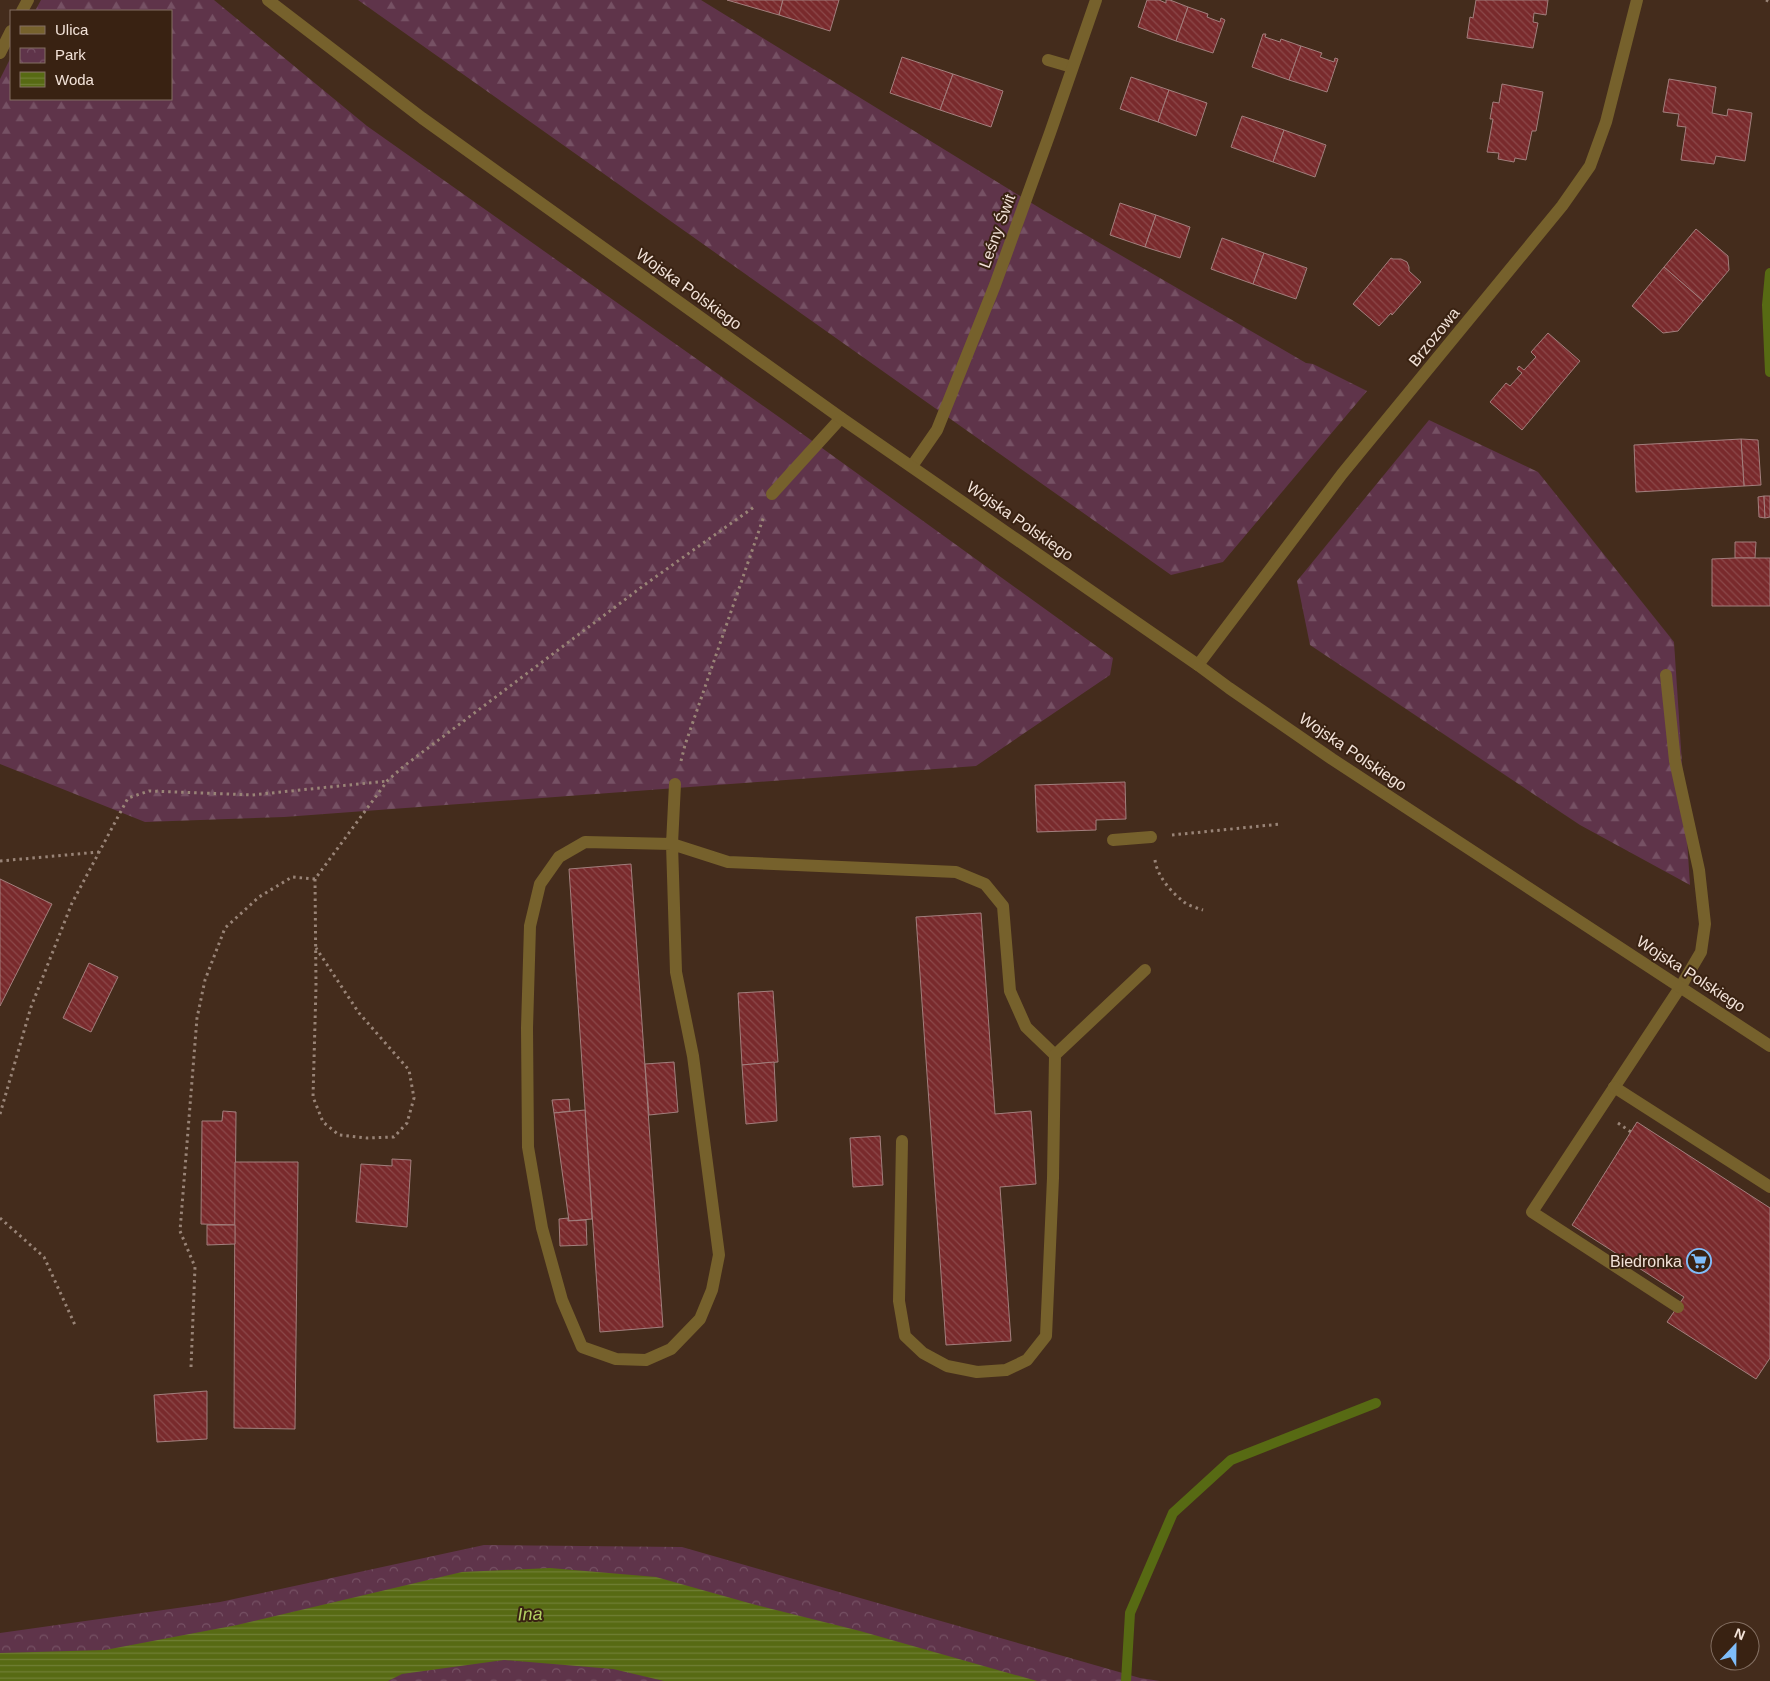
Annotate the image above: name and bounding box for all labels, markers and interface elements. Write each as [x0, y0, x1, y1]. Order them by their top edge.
legend [10, 10, 172, 100]
text: Ulica [55, 21, 89, 38]
text: Park [55, 46, 86, 63]
text: Woda [55, 71, 95, 88]
street label: Leśny Świt [975, 191, 1018, 270]
street label: Wojska Polskiego [633, 245, 745, 333]
street label: Brzozowa [1405, 304, 1463, 370]
street label: Wojska Polskiego [964, 478, 1077, 564]
street label: Wojska Polskiego [1296, 710, 1410, 794]
street label: Wojska Polskiego [1634, 933, 1749, 1015]
supermarket icon: Biedronka [1686, 1248, 1712, 1274]
place label: Biedronka [1610, 1253, 1682, 1270]
water label: Ina [517, 1604, 543, 1624]
north arrow [1710, 1621, 1760, 1671]
text: N [1732, 1625, 1748, 1643]

